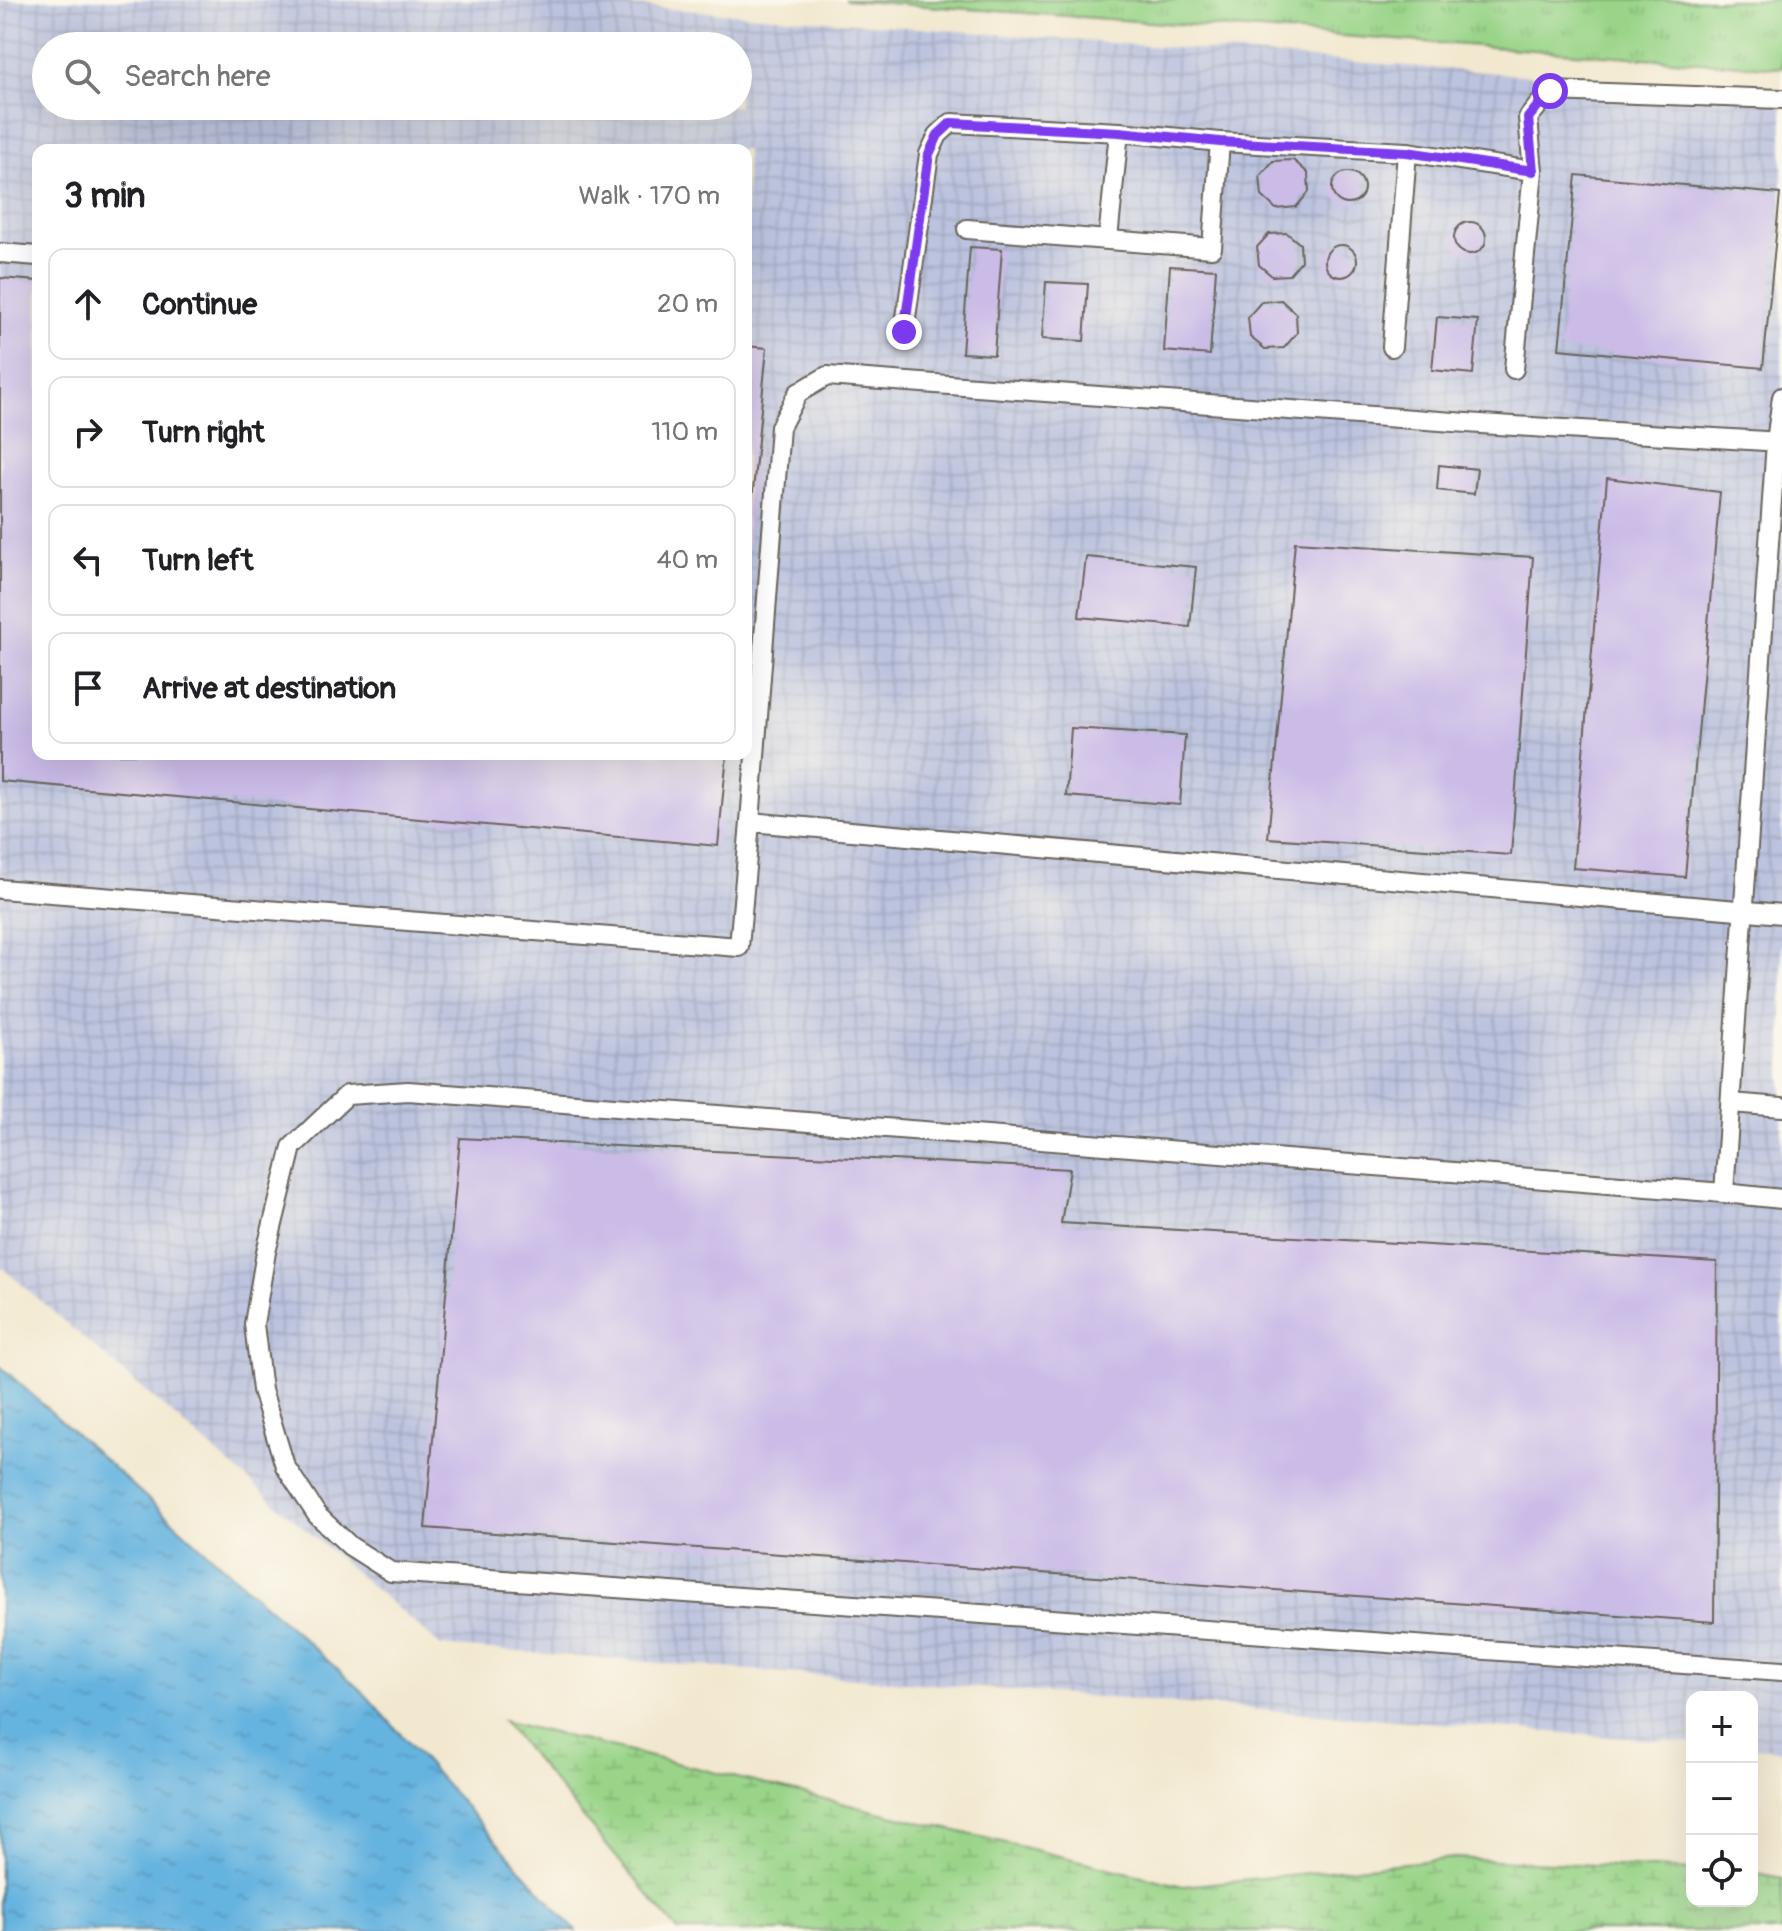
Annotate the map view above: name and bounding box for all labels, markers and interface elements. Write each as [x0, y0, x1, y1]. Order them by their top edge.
search box [32, 32, 752, 120]
icon: search [60, 54, 104, 98]
text: Search here [124, 58, 271, 95]
route start [1532, 73, 1568, 109]
text: 3 min [64, 175, 146, 218]
text: Walk · 170 m [579, 180, 720, 212]
icon: ahead [66, 282, 110, 326]
text: Continue [142, 286, 257, 323]
text: 20 m [657, 288, 718, 320]
route end [886, 314, 922, 350]
icon: right [66, 410, 110, 454]
text: Turn right [142, 414, 265, 451]
text: 110 m [651, 416, 718, 448]
icon: left [66, 538, 110, 582]
text: Turn left [142, 542, 253, 579]
text: 40 m [656, 544, 718, 576]
icon: arrive [66, 666, 110, 710]
text: Arrive at destination [142, 670, 396, 707]
map controls [1686, 1691, 1758, 1907]
button: + [1686, 1691, 1758, 1763]
button: − [1686, 1763, 1758, 1835]
button: locate [1686, 1835, 1758, 1907]

